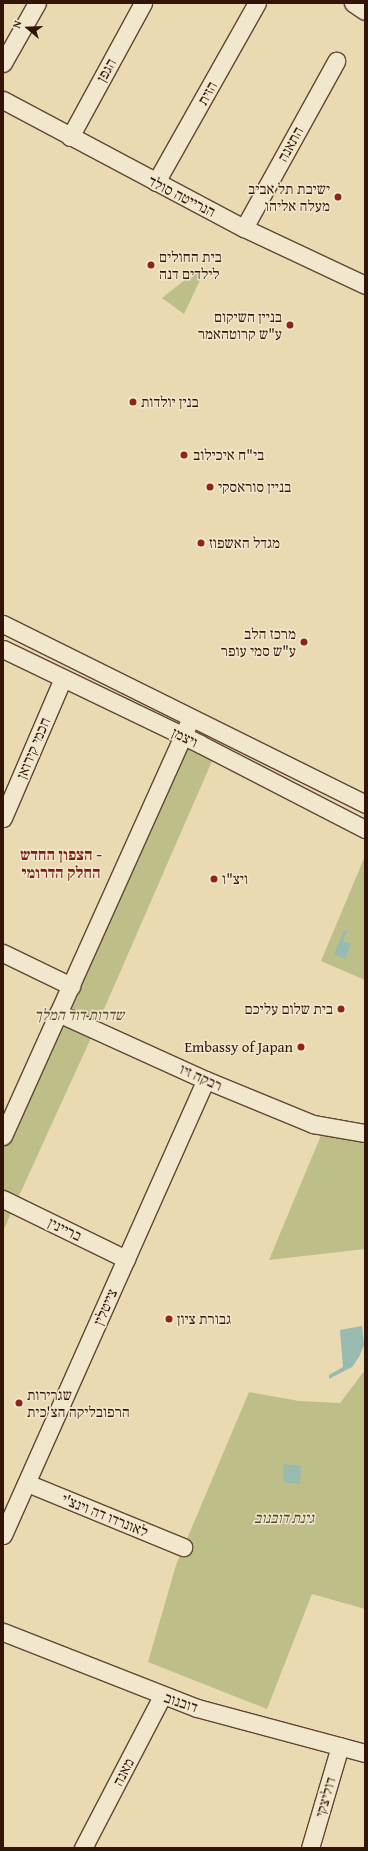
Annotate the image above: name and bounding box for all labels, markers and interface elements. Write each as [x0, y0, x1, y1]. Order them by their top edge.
north arrow [8, 8, 48, 48]
text: N [8, 18, 25, 30]
street label: הגפן [92, 55, 120, 85]
street label: הזית [193, 78, 221, 108]
street label: התאנה [273, 123, 307, 165]
street label: הנרייטה סולד [145, 171, 219, 221]
place label: ישיבת תל אביב מעלה אליהו [248, 179, 330, 214]
marker: ישיבת תל אביב מעלה אליהו [333, 192, 343, 202]
place label: בית החולים לילדים דנה [159, 247, 222, 282]
marker: בית החולים לילדים דנה [146, 260, 156, 270]
place label: בניין השיקום ע"ש קרוטהאמר [198, 307, 282, 342]
marker: בניין השיקום ע"ש קרוטהאמר [285, 320, 295, 330]
place label: בנין יולדות [141, 393, 199, 411]
marker: בנין יולדות [128, 397, 138, 407]
place label: בי"ח איכילוב [193, 446, 264, 464]
marker: בי"ח איכילוב [178, 449, 190, 461]
place label: בניין סוראסקי [218, 478, 291, 496]
marker: בניין סוראסקי [205, 482, 215, 492]
place label: מגדל האשפוז [209, 534, 280, 552]
marker: מגדל האשפוז [196, 538, 206, 548]
place label: מרכז הלב ע"ש סמי עופר [221, 624, 296, 659]
marker: מרכז הלב ע"ש סמי עופר [299, 637, 309, 647]
street label: חכמי קירואן [12, 715, 54, 781]
street label: ויצמן [169, 723, 201, 751]
district label: הצפון החדש - החלק הדרומי [20, 844, 102, 882]
place label: ויצ"ו [222, 870, 248, 888]
marker: ויצ"ו [209, 874, 219, 884]
place label: בית שלום עליכם [244, 1000, 333, 1018]
marker: בית שלום עליכם [336, 1004, 346, 1014]
park label: שדרות דוד המלך [34, 1006, 124, 1024]
place label: Embassy of Japan [184, 1038, 293, 1056]
marker: Embassy of Japan [296, 1042, 306, 1052]
street label: רבקה זיו [177, 1060, 225, 1094]
street label: בריינין [45, 1213, 85, 1245]
street label: צייטלין [89, 1286, 121, 1328]
place label: גבורת ציון [177, 1310, 231, 1328]
marker: גבורת ציון [164, 1314, 174, 1324]
place label: שגרירות הרפובליקה הצ'כית [27, 1385, 130, 1420]
marker: שגרירות הרפובליקה הצ'כית [14, 1398, 24, 1408]
street label: לאונרדו דה וינצ'י [59, 1489, 151, 1541]
park label: גינת דובנוב [254, 1509, 314, 1527]
street label: דובנוב [162, 1688, 200, 1716]
street label: מאנה [108, 1755, 138, 1789]
street label: דוליצקי [311, 1775, 339, 1819]

